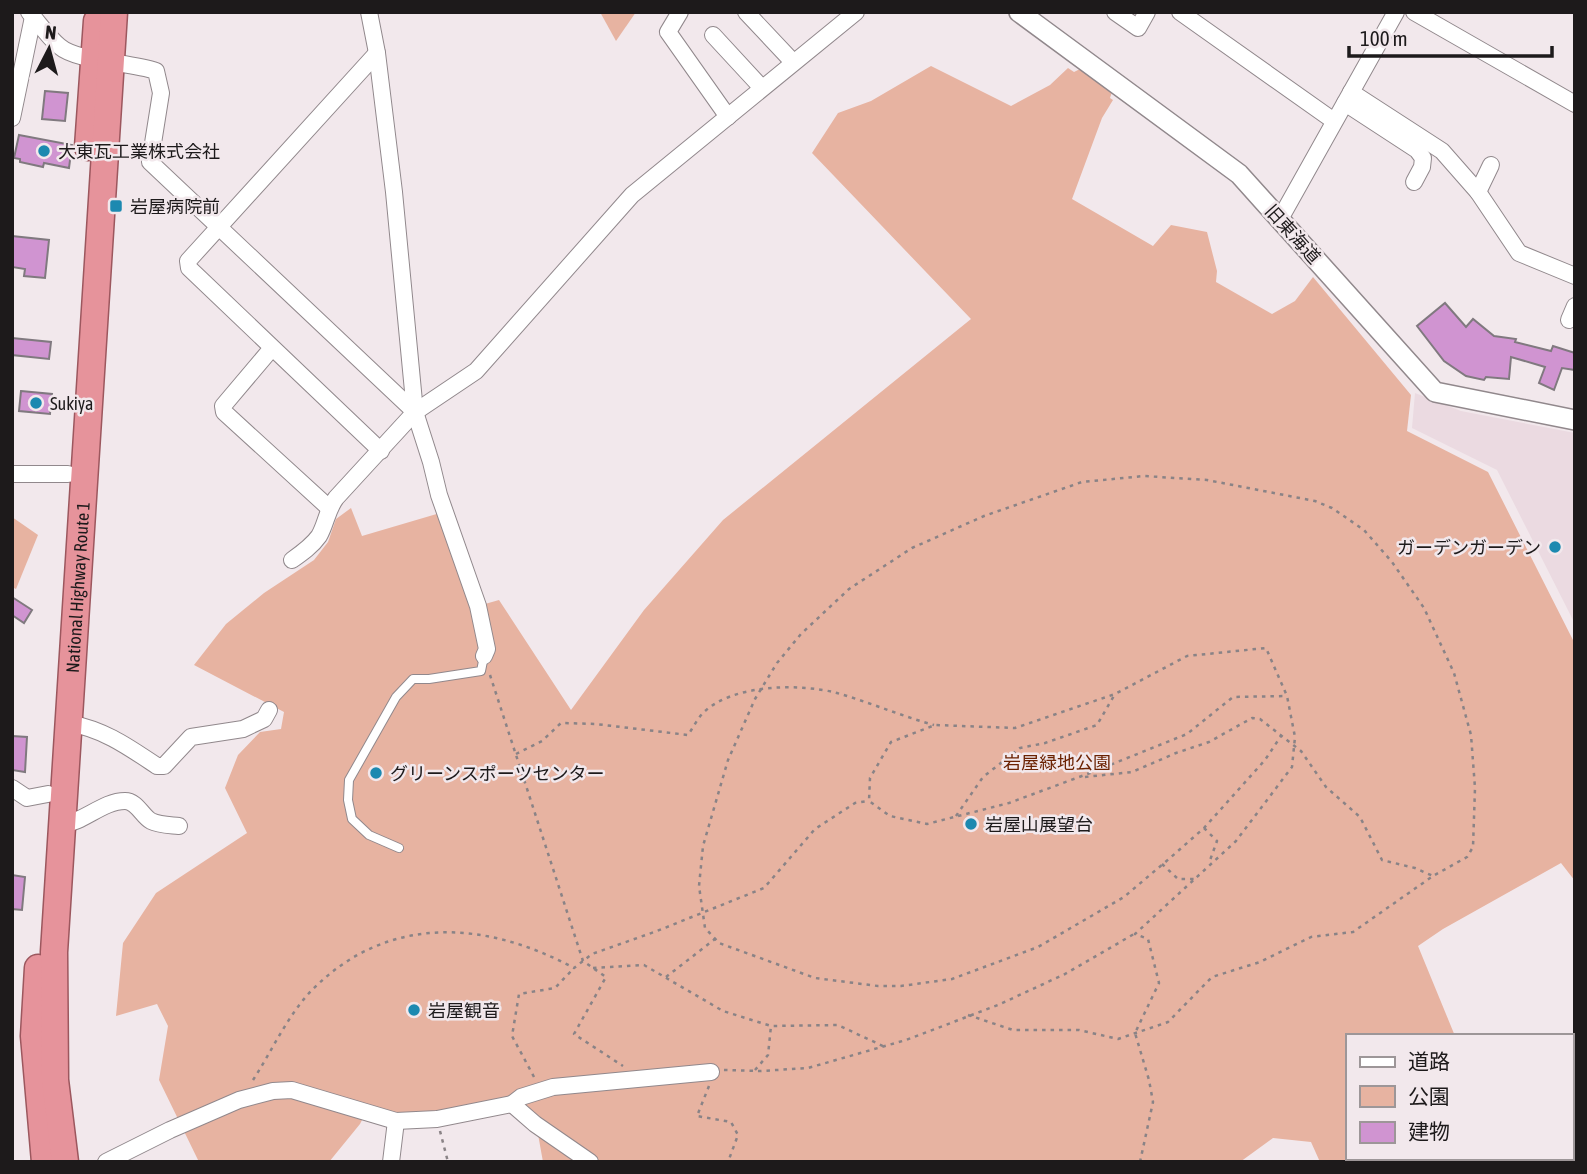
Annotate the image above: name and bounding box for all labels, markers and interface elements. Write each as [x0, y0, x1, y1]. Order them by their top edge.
north arrow [14, 14, 84, 84]
scale bar [1349, 14, 1552, 58]
text: N [44, 21, 58, 44]
text: 100 m [1360, 26, 1408, 50]
place label: 大東瓦工業株式会社 [58, 141, 220, 162]
marker: 大東瓦工業株式会社 [36, 143, 52, 159]
place label: 岩屋病院前 [130, 196, 220, 217]
marker: 岩屋病院前 [108, 198, 124, 214]
street label: 旧東海道 [1261, 200, 1325, 268]
place label: Sukiya [50, 393, 93, 414]
marker: Sukiya [28, 395, 44, 411]
street label: National Highway Route 1 [61, 501, 93, 674]
place label: ガーデンガーデン [1397, 537, 1541, 558]
marker: ガーデンガーデン [1547, 539, 1563, 555]
park label: 岩屋緑地公園 [1003, 752, 1111, 773]
place label: グリーンスポーツセンター [390, 763, 604, 784]
marker: グリーンスポーツセンター [368, 765, 384, 781]
place label: 岩屋山展望台 [985, 814, 1093, 835]
marker: 岩屋山展望台 [963, 816, 979, 832]
place label: 岩屋観音 [428, 1000, 500, 1021]
marker: 岩屋観音 [406, 1002, 422, 1018]
legend [1346, 1034, 1573, 1160]
text: 道路 [1408, 1049, 1450, 1073]
text: 公園 [1408, 1084, 1450, 1108]
text: 建物 [1408, 1119, 1450, 1143]

